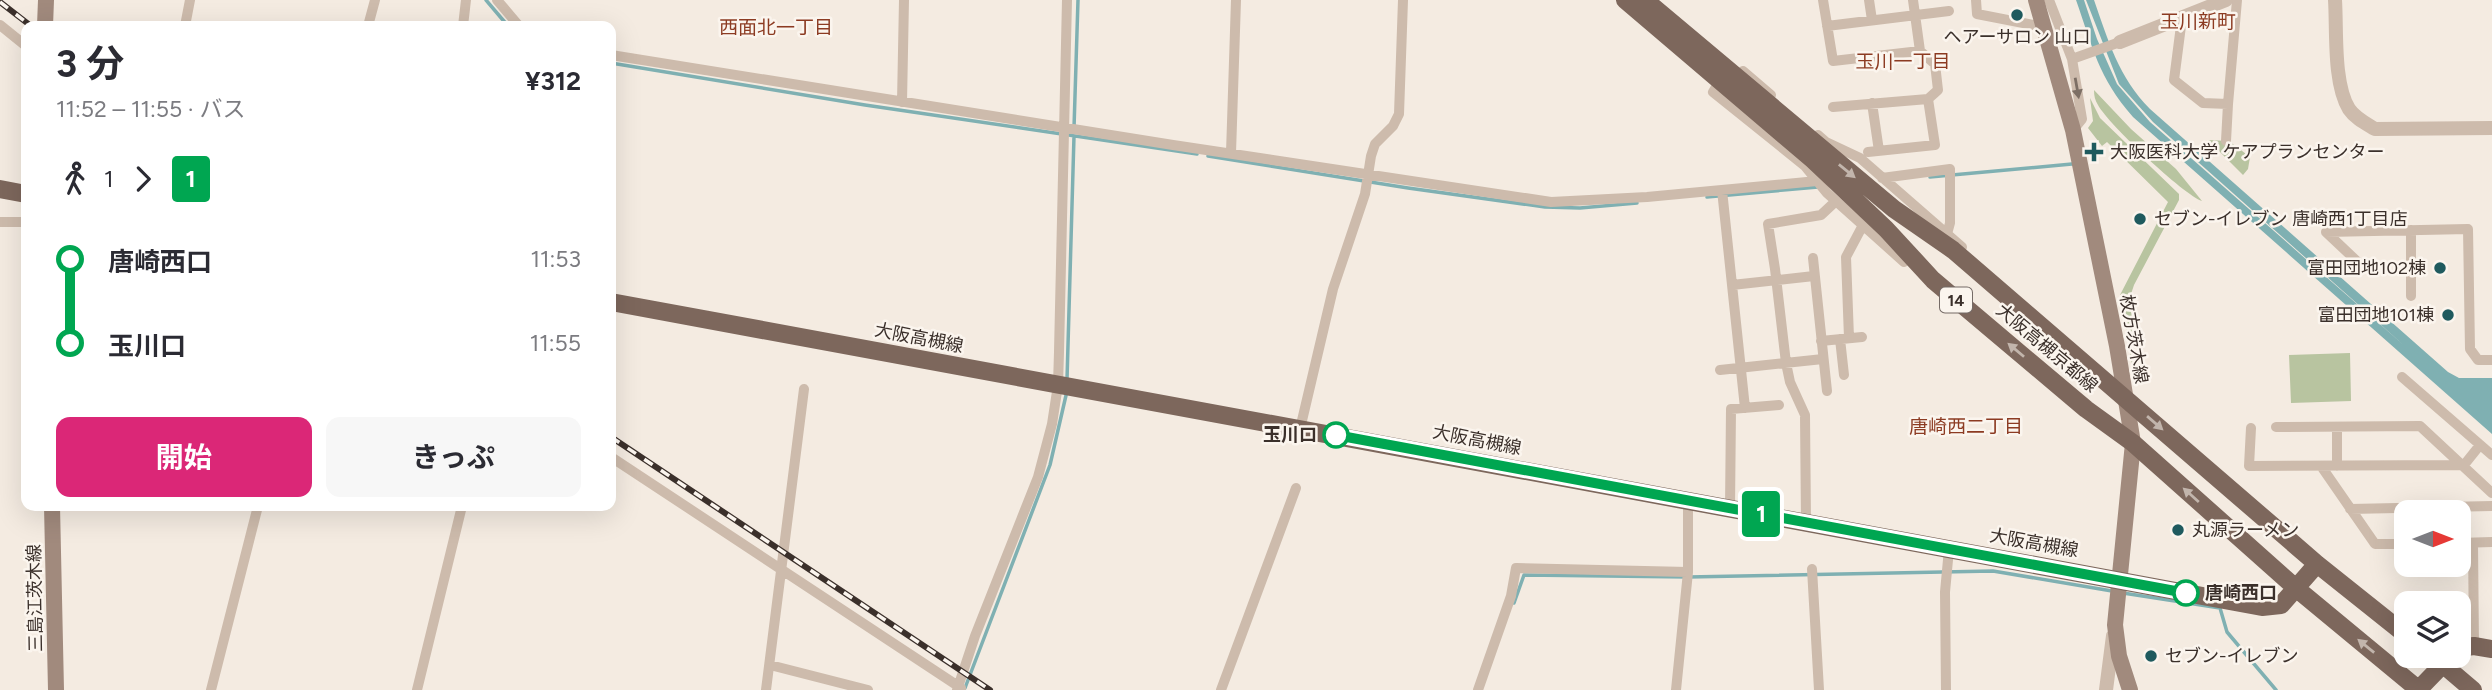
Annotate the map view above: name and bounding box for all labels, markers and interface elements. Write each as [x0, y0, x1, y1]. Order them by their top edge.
marker: ヘアーサロン 山口 [2009, 7, 2025, 23]
district label: 玉川新町 [2160, 10, 2236, 33]
district label: 西面北一丁目 [719, 16, 833, 39]
place label: ヘアーサロン 山口 [1943, 26, 2091, 48]
text: 3 分 [56, 41, 124, 87]
district label: 玉川一丁目 [1855, 50, 1951, 73]
text: ¥312 [525, 65, 581, 97]
one-way arrow [2072, 77, 2083, 99]
text: 11:52 – 11:55 · バス [56, 95, 245, 123]
place label: 大阪医科大学 ケアプランセンター [2110, 141, 2384, 163]
marker: 大阪医科大学 ケアプランセンター [2084, 142, 2104, 162]
icon: walk [56, 160, 94, 198]
icon: forward [124, 160, 162, 198]
one-way arrow [1837, 163, 1855, 178]
text: 1 [186, 164, 196, 193]
text: 1 [104, 165, 114, 193]
place label: セブン-イレブン 唐崎西1丁目店 [2154, 208, 2407, 230]
marker: セブン-イレブン 唐崎西1丁目店 [2132, 211, 2148, 227]
text: 11:53 [530, 245, 581, 273]
text: 唐崎西口 [108, 246, 212, 278]
place label: 富田団地102棟 [2307, 257, 2426, 279]
marker: 富田団地102棟 [2432, 260, 2448, 276]
road number: 14 [1940, 288, 1972, 312]
street label: 枚方茨木線 [2115, 293, 2153, 385]
street label: 大阪高槻京都線 [1992, 299, 2102, 397]
place label: 富田団地101棟 [2318, 304, 2434, 326]
marker: 富田団地101棟 [2440, 307, 2456, 323]
street label: 大阪高槻線 [873, 319, 965, 357]
text: 11:55 [530, 329, 581, 357]
text: 玉川口 [108, 330, 186, 362]
one-way arrow [2007, 342, 2025, 358]
district label: 唐崎西二丁目 [1909, 415, 2023, 438]
one-way arrow [2146, 415, 2164, 431]
button: 開始 [56, 417, 312, 497]
button: きっぷ [326, 417, 581, 497]
street label: 大阪高槻線 [1431, 421, 1523, 459]
marker: 玉川口 [1323, 422, 1349, 448]
place label: 玉川口 [1263, 424, 1317, 446]
one-way arrow [2182, 487, 2200, 503]
line badge: 1 [1738, 491, 1784, 537]
text: 1 [1756, 499, 1766, 528]
north arrow [2394, 500, 2471, 578]
map controls [2394, 500, 2471, 668]
place label: 丸源ラーメン [2192, 519, 2299, 541]
marker: 丸源ラーメン [2170, 522, 2186, 538]
street label: 大阪高槻線 [1988, 524, 2080, 562]
street label: 三島江茨木線 [23, 544, 47, 652]
marker: 唐崎西口 [2173, 580, 2199, 606]
place label: 唐崎西口 [2205, 582, 2277, 604]
button: layers [2394, 591, 2471, 668]
one-way arrow [2357, 639, 2374, 654]
place label: セブン-イレブン [2165, 645, 2299, 667]
marker: セブン-イレブン [2143, 648, 2159, 664]

